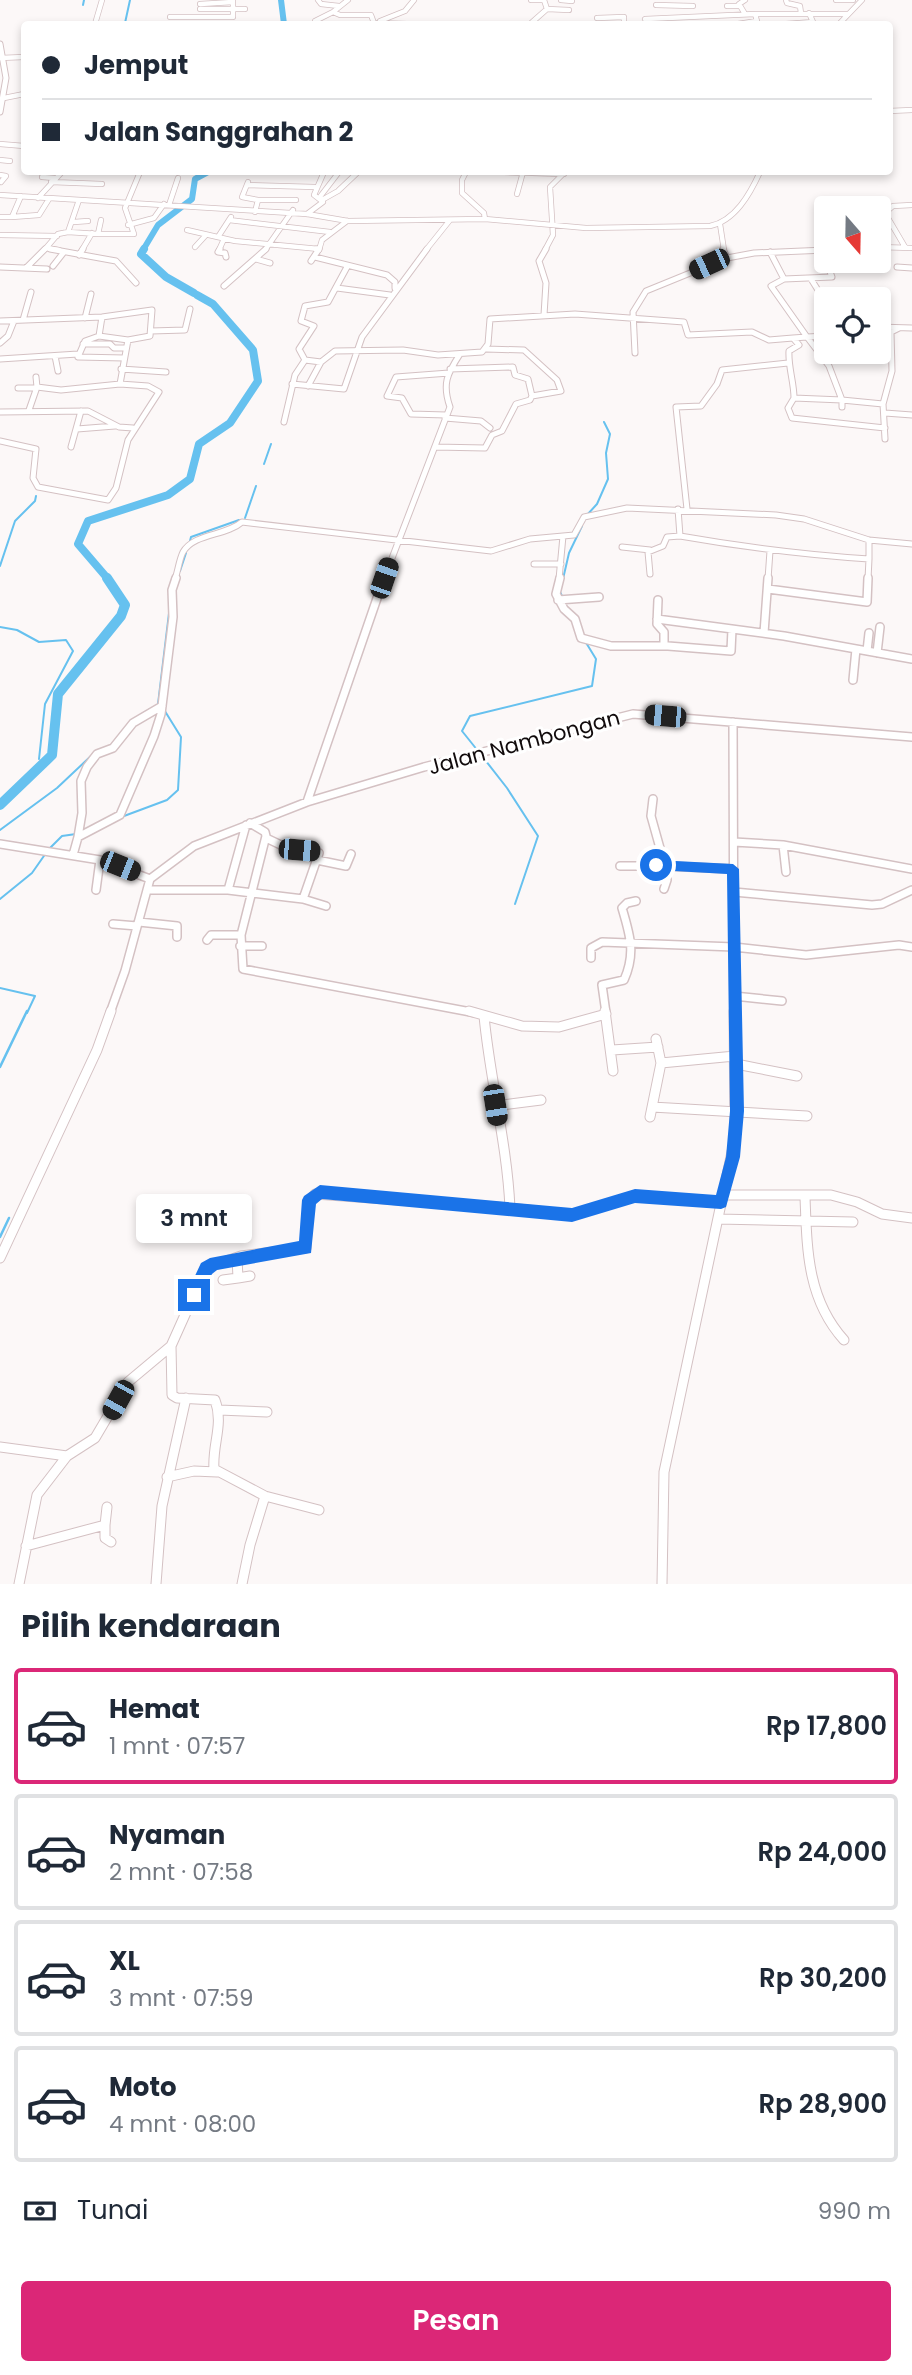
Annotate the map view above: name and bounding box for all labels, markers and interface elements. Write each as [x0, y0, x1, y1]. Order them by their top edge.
text: Jemput [84, 47, 188, 83]
text: Jalan Sanggrahan 2 [84, 114, 353, 150]
north arrow [814, 196, 891, 273]
map controls [814, 196, 891, 364]
car [686, 246, 733, 282]
button: locate [814, 287, 891, 364]
car [368, 555, 401, 601]
street label: Jalan Nambongan [425, 702, 623, 782]
car [644, 704, 687, 728]
car [278, 838, 321, 862]
car [97, 848, 144, 884]
route start [640, 849, 672, 881]
car [482, 1083, 509, 1127]
callout: 3 mnt [136, 1194, 252, 1242]
text: 3 mnt [160, 1202, 228, 1234]
route end [178, 1279, 210, 1311]
car [99, 1377, 138, 1423]
text: Pilih kendaraan [21, 1603, 281, 1648]
text: Hemat [109, 1691, 200, 1727]
icon: car [25, 1695, 88, 1758]
text: Rp 17,800 [766, 1708, 887, 1744]
text: 1 mnt · 07:57 [109, 1730, 245, 1762]
text: Nyaman [109, 1817, 225, 1853]
icon: car [25, 1821, 88, 1884]
text: Rp 24,000 [757, 1834, 887, 1870]
text: 2 mnt · 07:58 [109, 1856, 253, 1888]
text: XL [109, 1943, 140, 1979]
icon: car [25, 1947, 88, 2010]
text: Rp 30,200 [759, 1960, 887, 1996]
text: 3 mnt · 07:59 [109, 1982, 253, 2014]
text: Moto [109, 2069, 177, 2105]
icon: car [25, 2073, 88, 2136]
text: Rp 28,900 [758, 2086, 887, 2122]
text: 4 mnt · 08:00 [109, 2108, 256, 2140]
icon: cash [21, 2192, 59, 2230]
text: Tunai [77, 2192, 148, 2228]
text: 990 m [818, 2195, 891, 2227]
button: Pesan [21, 2281, 891, 2361]

